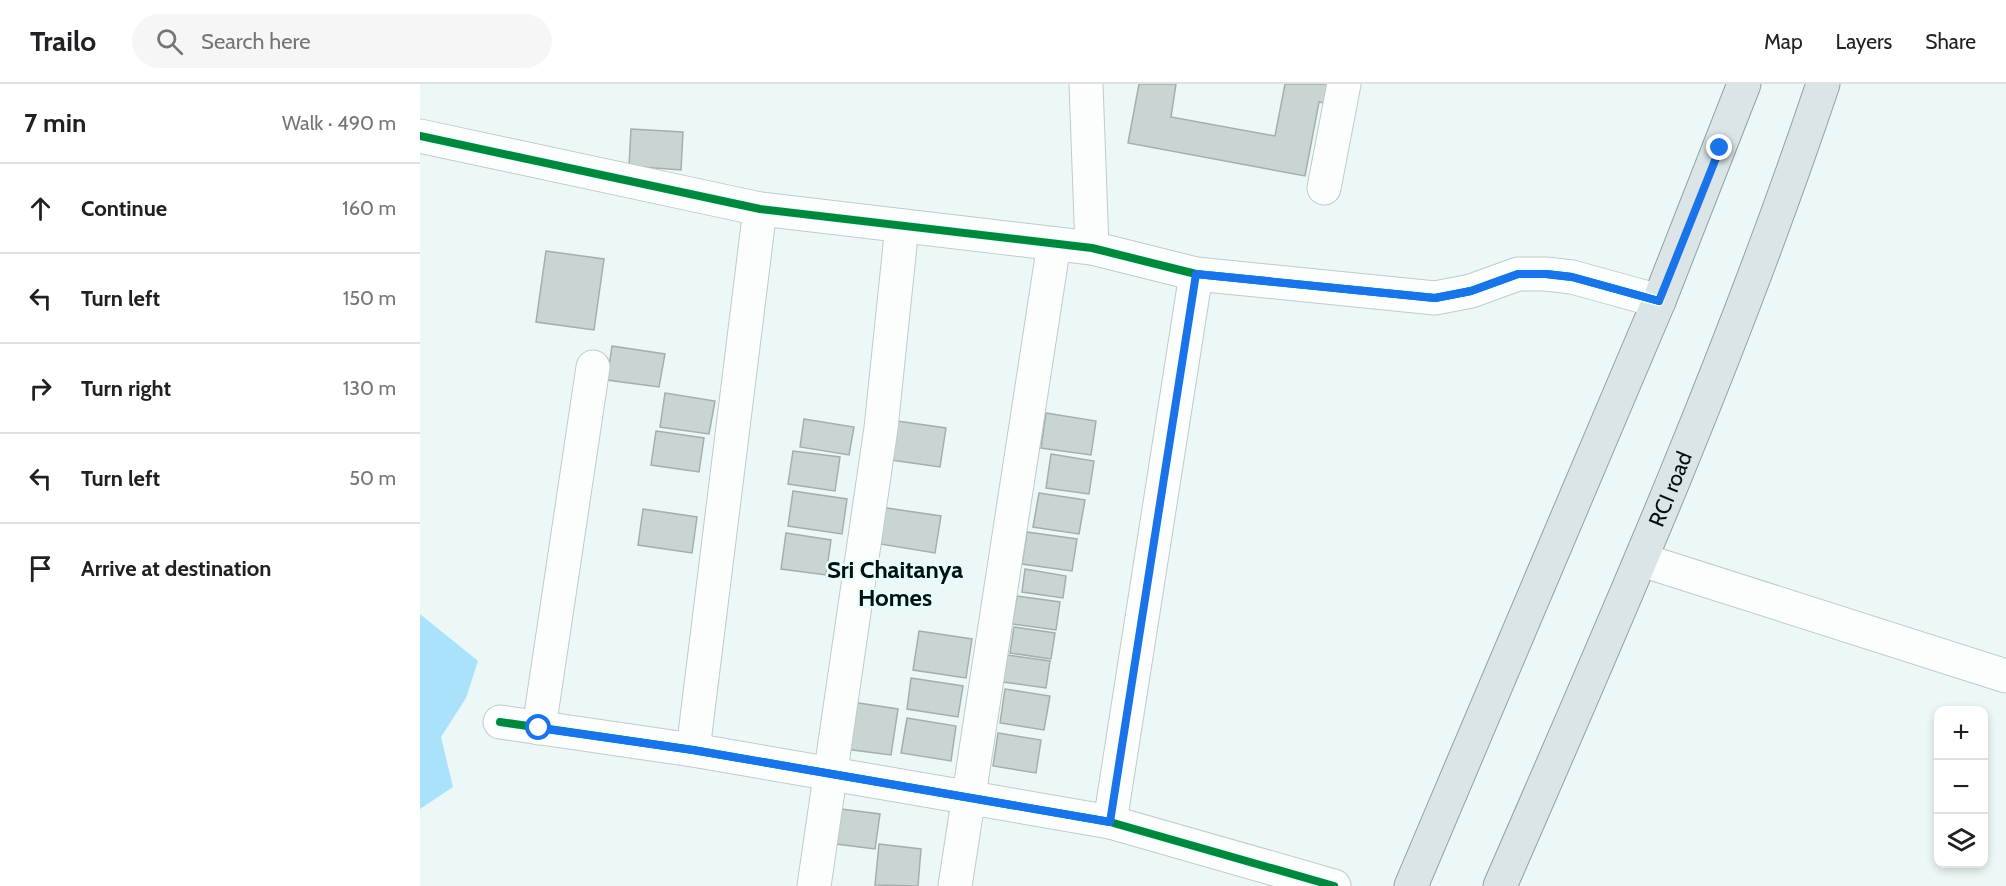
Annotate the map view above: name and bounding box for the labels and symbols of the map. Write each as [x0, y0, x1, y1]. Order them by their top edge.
route end [1706, 134, 1732, 160]
street label: RCI road [1642, 447, 1698, 531]
district label: Sri Chaitanya Homes [827, 555, 963, 612]
route start [525, 714, 551, 740]

